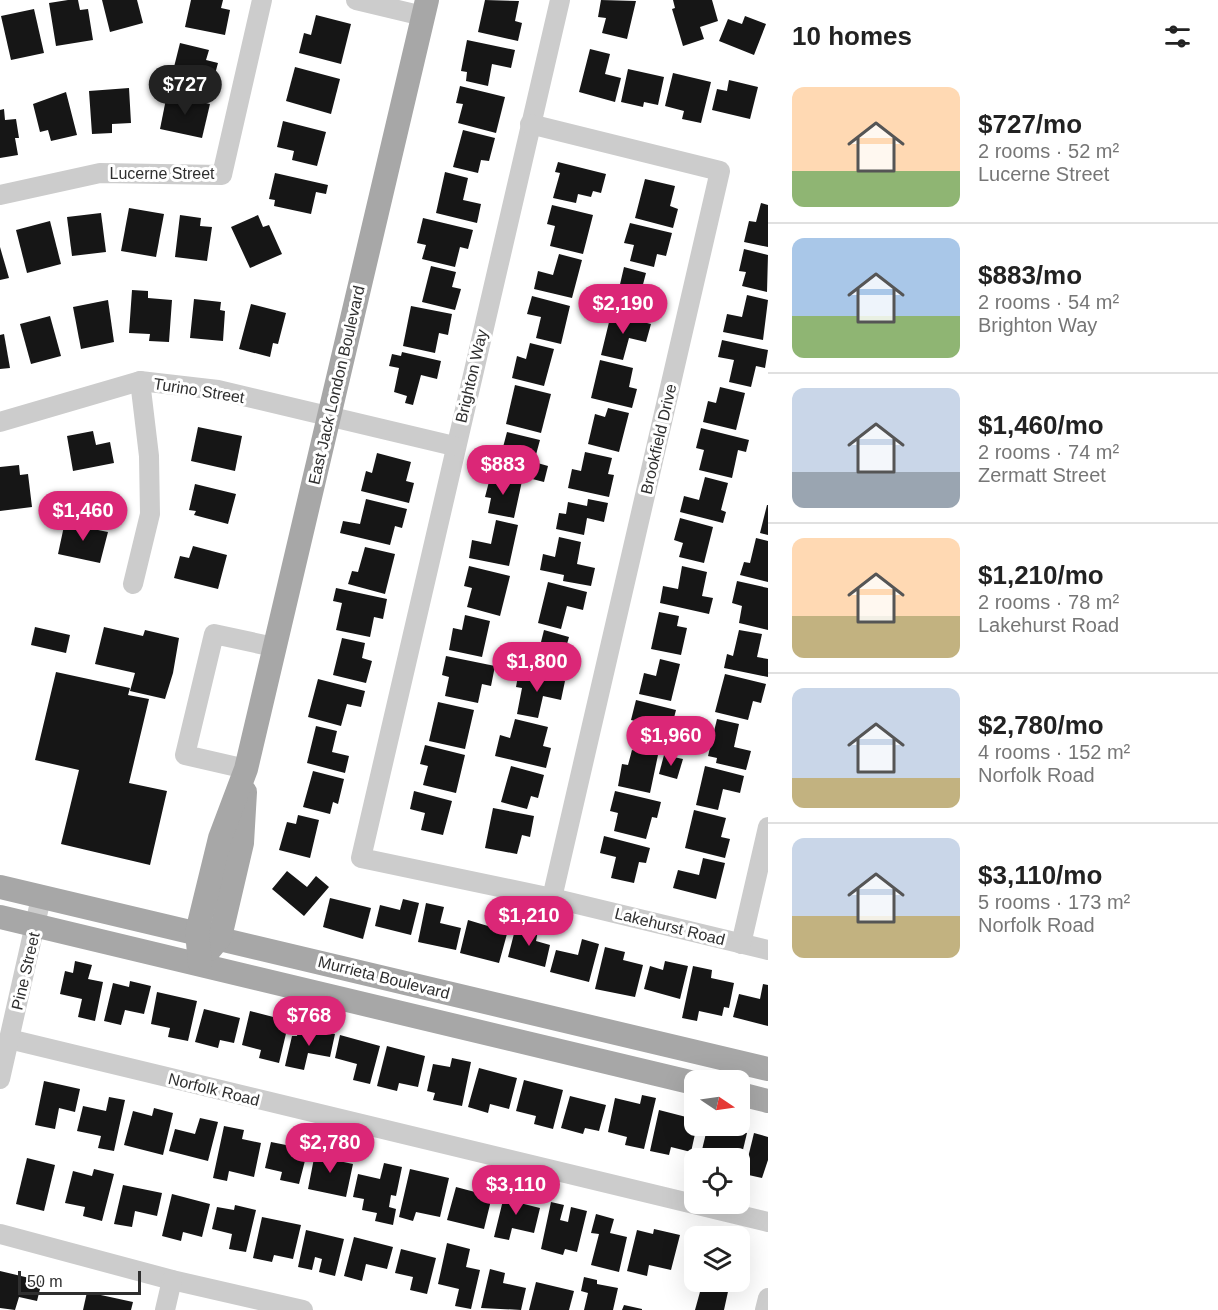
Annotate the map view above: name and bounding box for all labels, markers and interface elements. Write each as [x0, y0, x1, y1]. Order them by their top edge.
icon: filters [1161, 20, 1194, 53]
text: 10 homes [792, 21, 912, 51]
pin: $727 [149, 65, 221, 116]
text: $727 [163, 73, 207, 95]
text: $727/mo [978, 109, 1082, 139]
icon: home [840, 111, 912, 183]
text: 2 rooms · 52 m² [978, 140, 1119, 162]
text: Lucerne Street [978, 163, 1109, 185]
street label: Lucerne Street [110, 165, 215, 182]
text: $883/mo [978, 260, 1082, 290]
icon: home [840, 262, 912, 334]
street label: East Jack London Boulevard [305, 284, 368, 486]
pin: $2,190 [574, 284, 672, 335]
text: 2 rooms · 54 m² [978, 291, 1119, 313]
text: $2,190 [592, 292, 654, 314]
text: Brighton Way [978, 314, 1097, 336]
street label: Brighton Way [452, 328, 491, 425]
street label: Turino Street [152, 375, 246, 406]
street label: Brookfield Drive [638, 382, 679, 496]
text: $1,460/mo [978, 410, 1104, 440]
icon: home [840, 412, 912, 484]
text: 2 rooms · 74 m² [978, 441, 1119, 463]
pin: $883 [467, 445, 539, 496]
text: $883 [481, 453, 525, 475]
text: Zermatt Street [978, 464, 1106, 486]
pin: $1,460 [34, 491, 132, 542]
text: $1,460 [52, 499, 114, 521]
text: $1,210/mo [978, 560, 1104, 590]
icon: home [840, 562, 912, 634]
text: 2 rooms · 78 m² [978, 591, 1119, 613]
text: Lakehurst Road [978, 614, 1119, 636]
pin: $1,800 [488, 642, 586, 693]
text: $1,800 [506, 650, 568, 672]
text: $2,780/mo [978, 710, 1104, 740]
icon: home [840, 712, 912, 784]
pin: $1,960 [622, 716, 720, 767]
text: $1,960 [640, 724, 702, 746]
text: 4 rooms · 152 m² [978, 741, 1130, 763]
text: Norfolk Road [978, 764, 1095, 786]
text: $3,110/mo [978, 860, 1102, 890]
icon: home [840, 862, 912, 934]
text: 5 rooms · 173 m² [978, 891, 1130, 913]
pin: $1,210 [480, 896, 578, 947]
text: $1,210 [498, 904, 560, 926]
street label: Lakehurst Road [613, 905, 727, 948]
text: Norfolk Road [978, 914, 1095, 936]
street label: Pine Street [8, 930, 43, 1012]
street label: Murrieta Boulevard [316, 953, 452, 1002]
pin: $768 [273, 996, 345, 1047]
text: $768 [287, 1004, 331, 1026]
street label: Norfolk Road [167, 1070, 261, 1109]
north arrow [684, 1070, 750, 1136]
map controls [684, 1070, 750, 1292]
pin: $2,780 [281, 1123, 379, 1174]
text: $2,780 [299, 1131, 361, 1153]
button: locate [684, 1148, 750, 1214]
pin: $3,110 [467, 1165, 565, 1216]
text: $3,110 [486, 1173, 546, 1195]
button: layers [684, 1226, 750, 1292]
scale bar [18, 1268, 141, 1296]
text: 50 m [27, 1273, 63, 1290]

